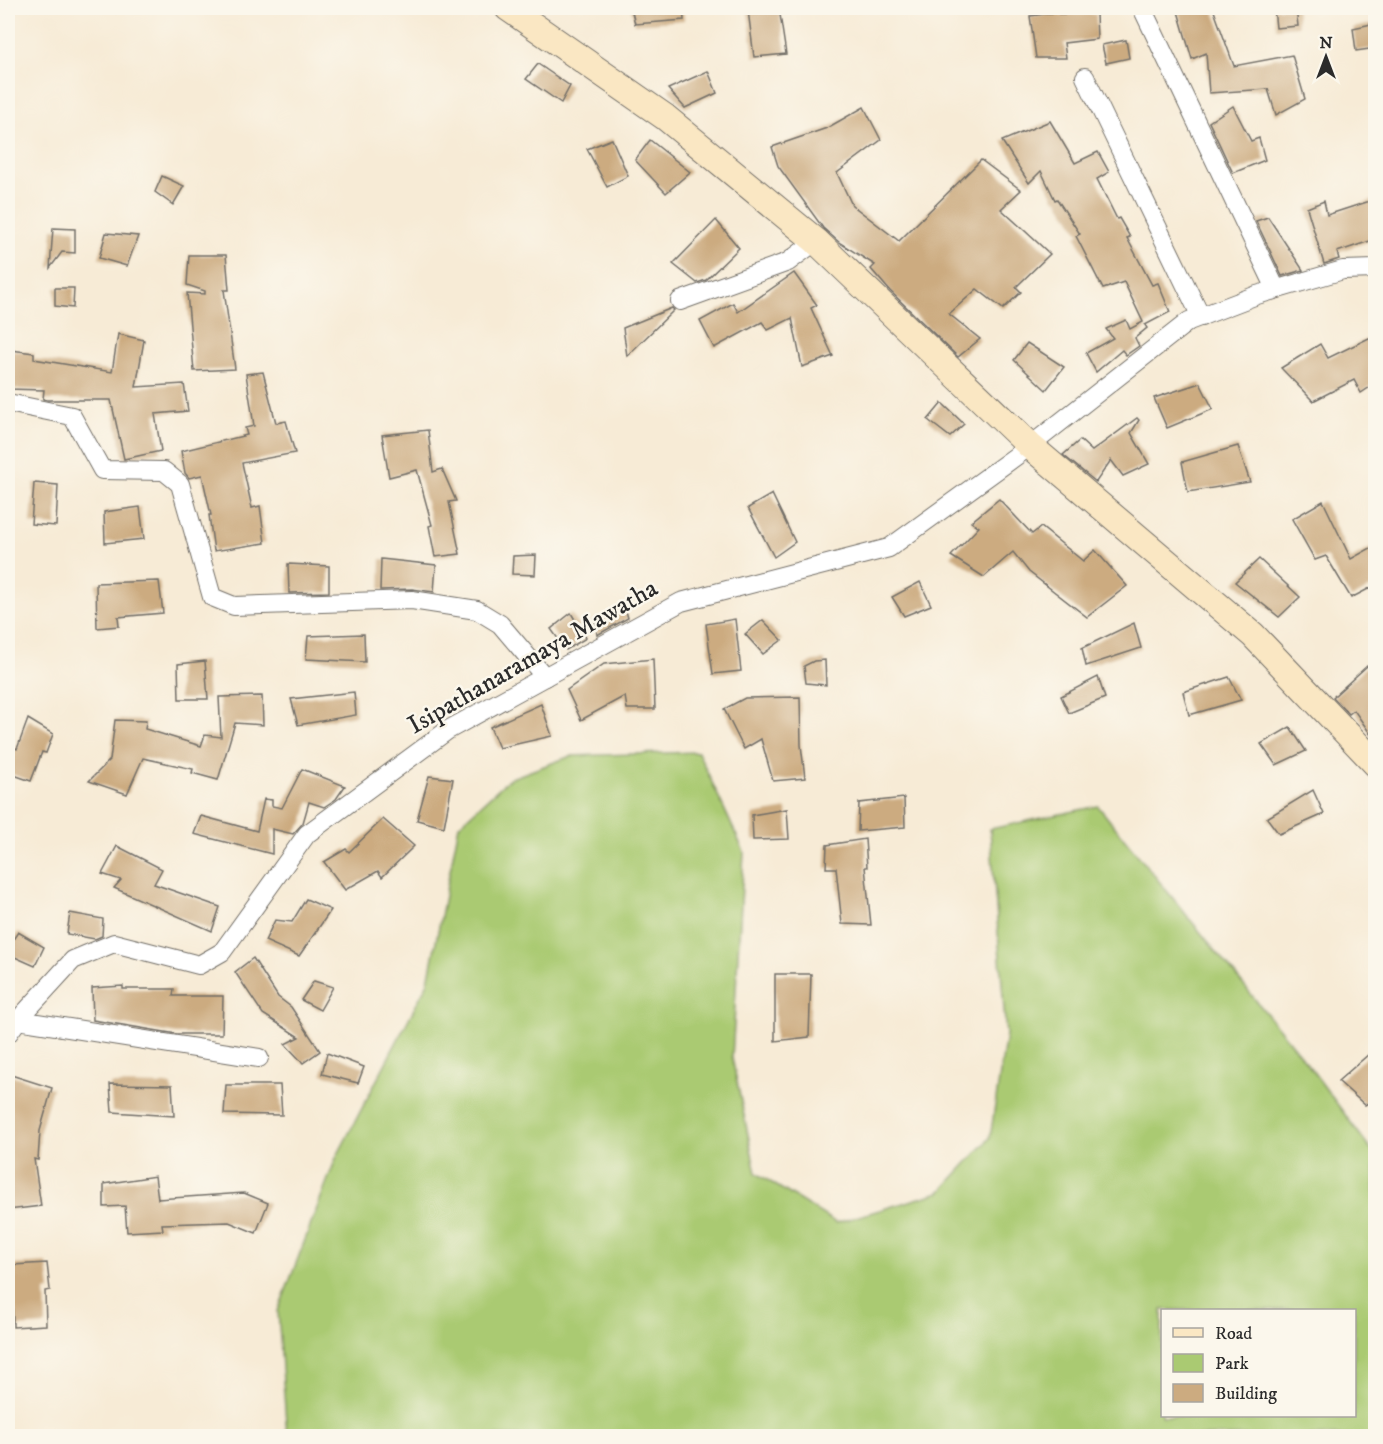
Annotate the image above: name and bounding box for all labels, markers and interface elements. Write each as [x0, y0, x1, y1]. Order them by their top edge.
north arrow [1296, 27, 1356, 87]
text: N [1319, 33, 1333, 53]
street label: Isipathanaramaya Mawatha [402, 572, 664, 742]
legend [1161, 1309, 1356, 1417]
text: Road [1215, 1323, 1252, 1345]
text: Park [1215, 1353, 1249, 1375]
text: Building [1215, 1383, 1277, 1405]

